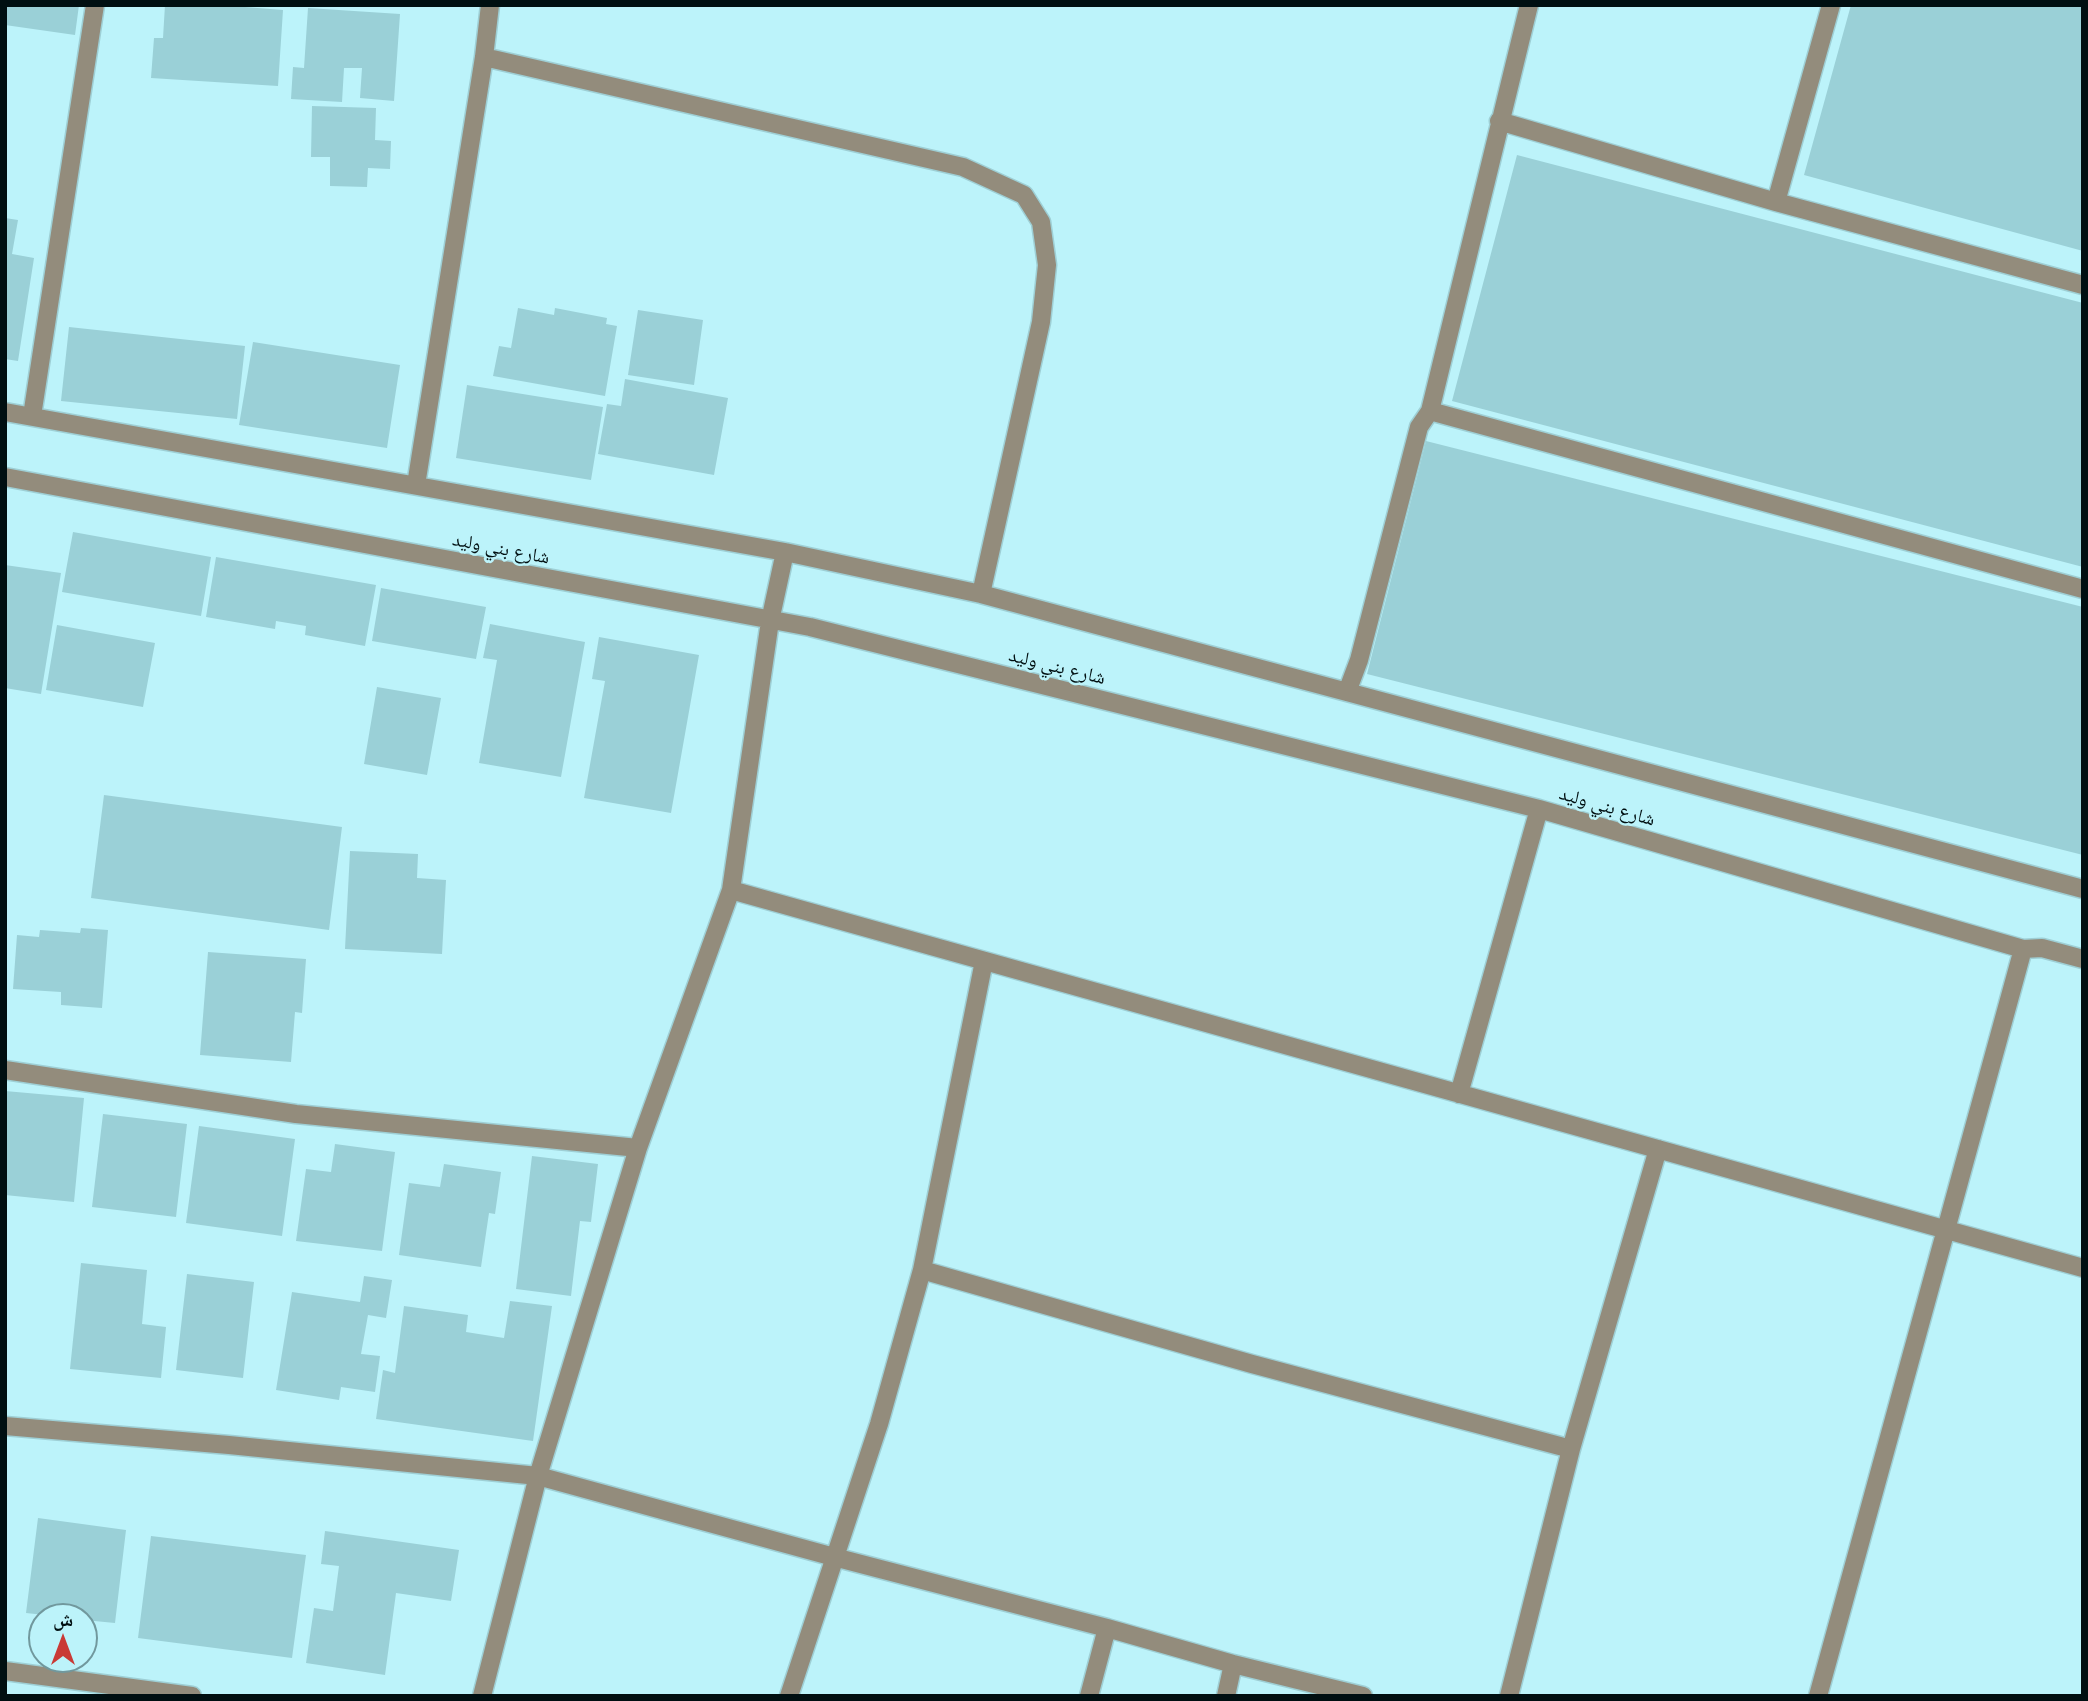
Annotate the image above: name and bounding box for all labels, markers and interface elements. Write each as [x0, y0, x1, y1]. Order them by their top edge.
street label: شارع بني وليد [450, 528, 552, 570]
street label: شارع بني وليد [1006, 644, 1108, 690]
street label: شارع بني وليد [1556, 782, 1658, 832]
north arrow [28, 1603, 98, 1673]
text: ش [53, 1606, 73, 1632]

